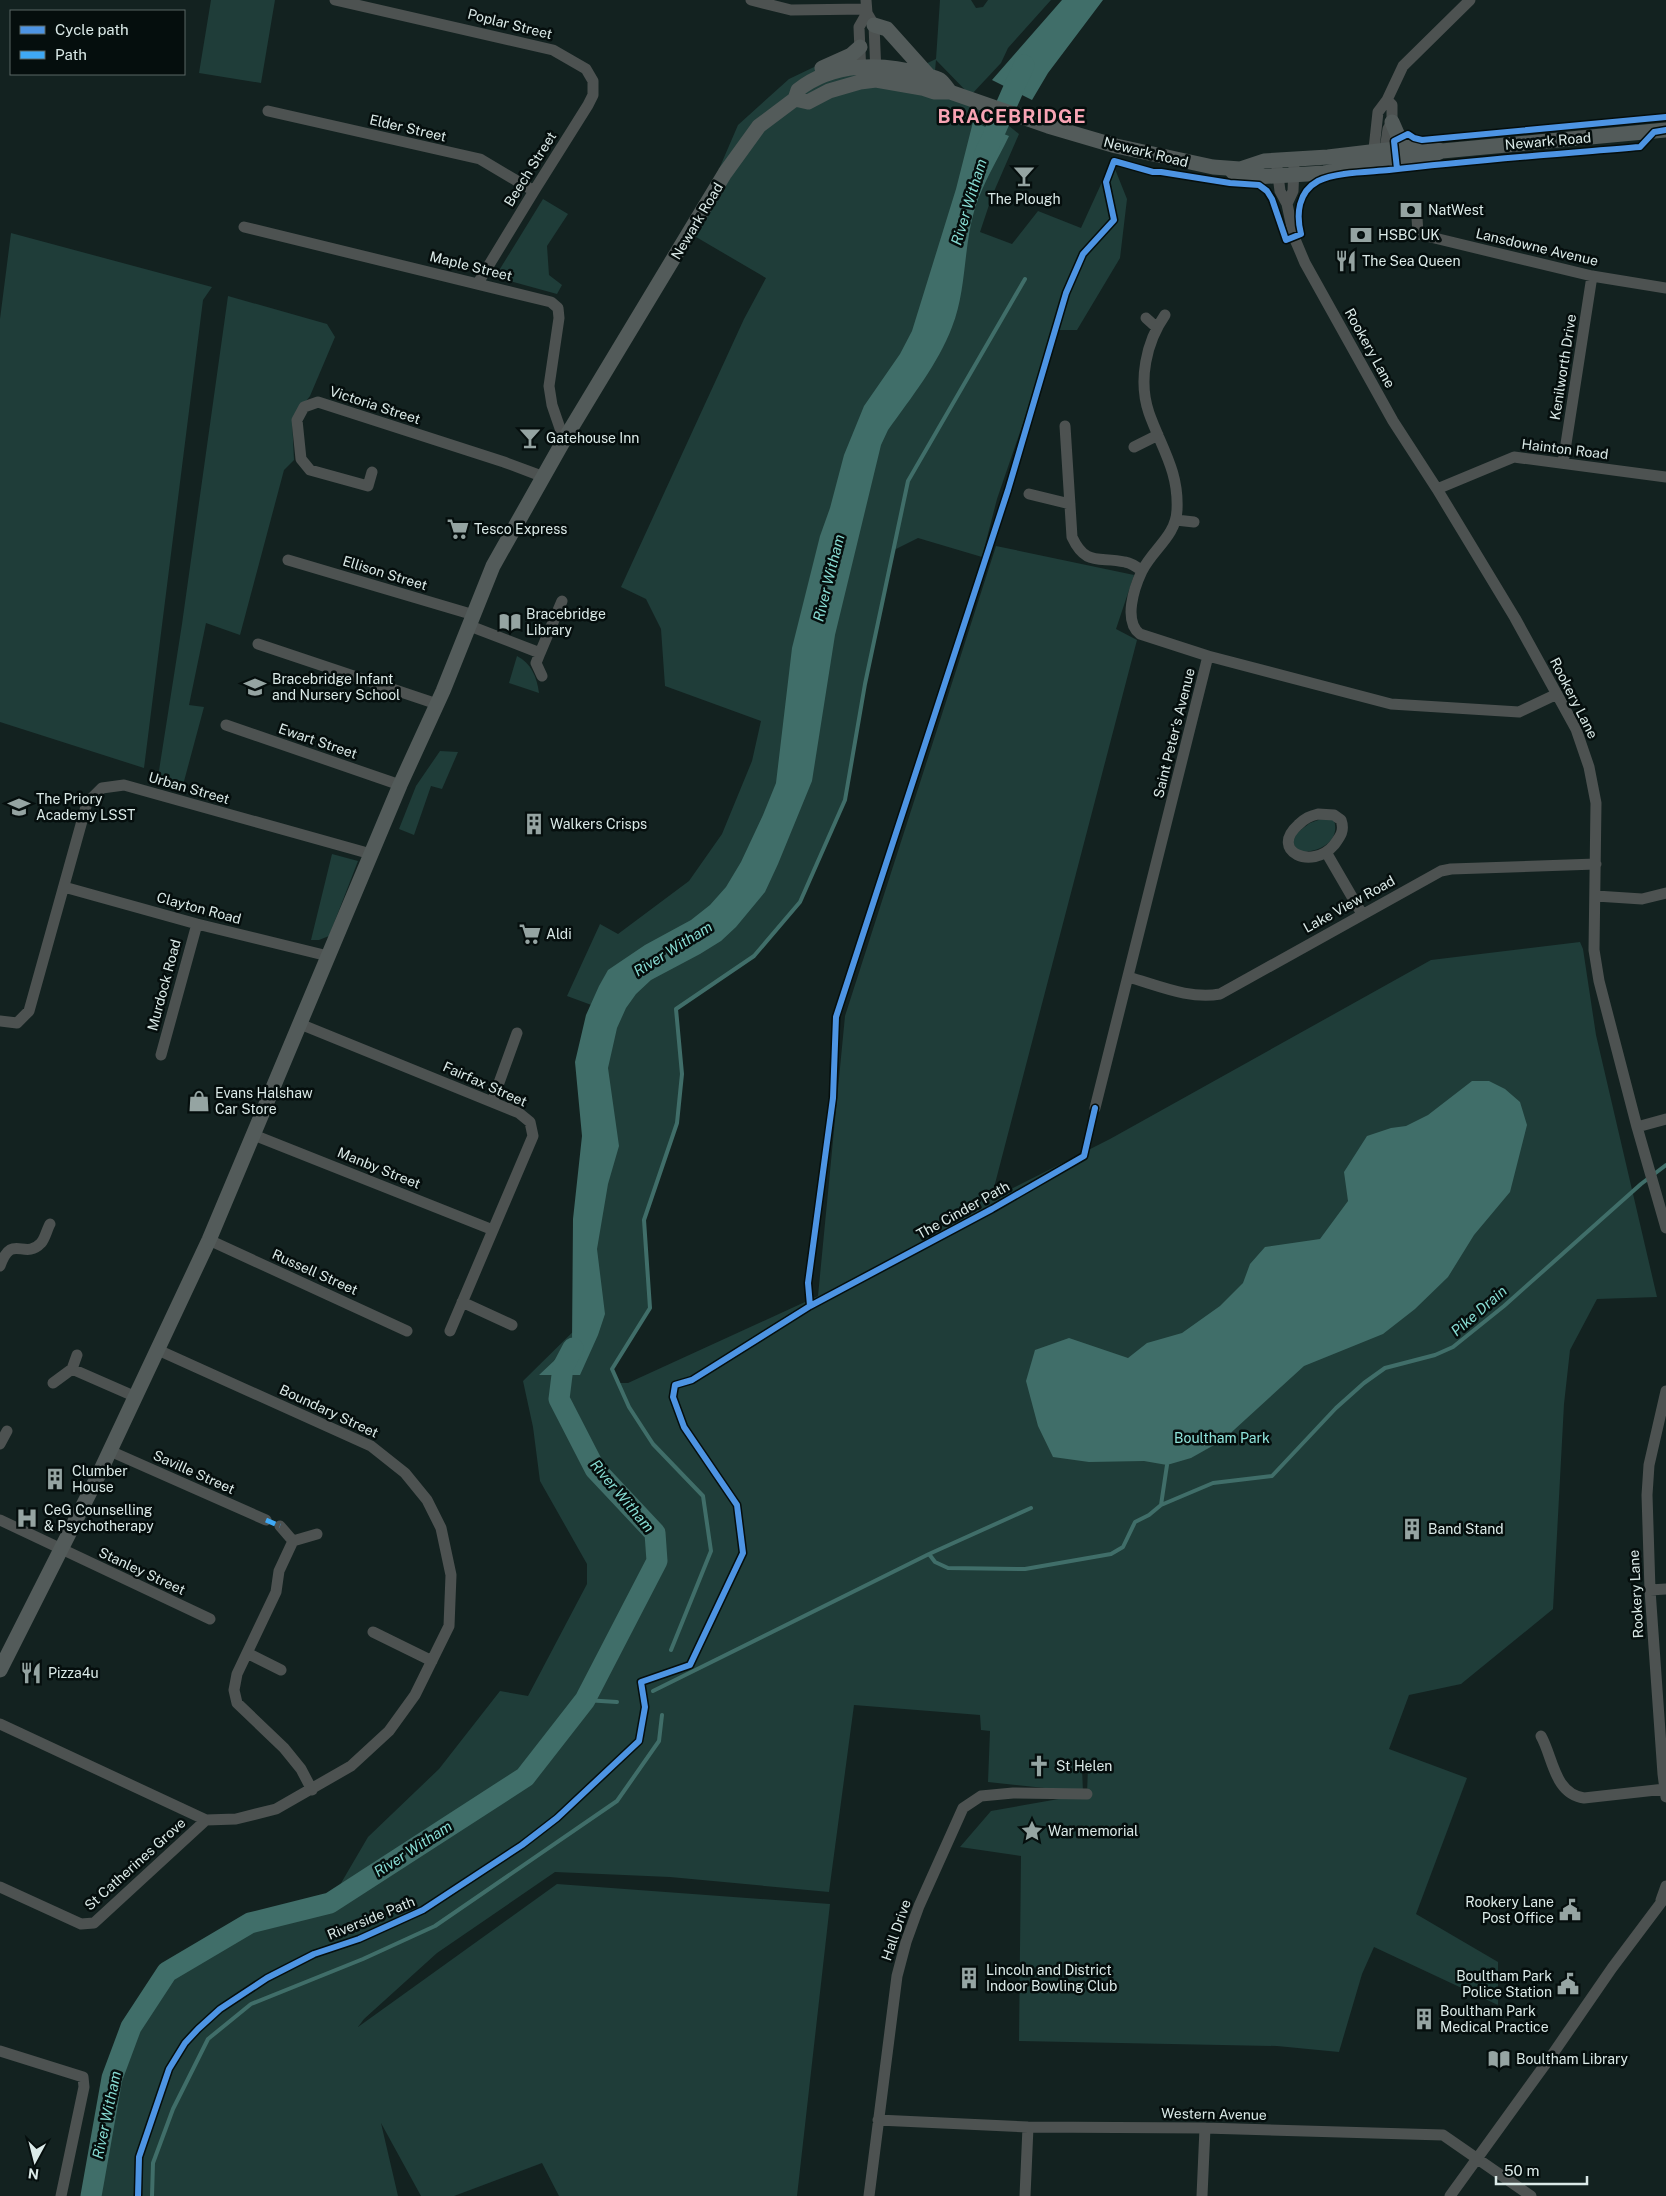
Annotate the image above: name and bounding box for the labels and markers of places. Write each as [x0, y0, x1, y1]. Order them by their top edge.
bar icon: The Plough [1011, 163, 1037, 189]
place label: The Plough [987, 191, 1061, 207]
bank icon: NatWest [1398, 197, 1424, 223]
place label: NatWest [1428, 202, 1484, 218]
bank icon: HSBC UK [1348, 222, 1374, 248]
place label: HSBC UK [1378, 227, 1440, 243]
restaurant icon: The Sea Queen [1333, 248, 1359, 274]
place label: The Sea Queen [1362, 253, 1461, 269]
bar icon: Gatehouse Inn [517, 425, 543, 451]
place label: Gatehouse Inn [546, 430, 639, 446]
supermarket icon: Tesco Express [445, 516, 471, 542]
place label: Tesco Express [474, 521, 567, 537]
place label: Bracebridge Library [526, 606, 606, 638]
library icon: Bracebridge Library [497, 609, 523, 635]
place label: Bracebridge Infant and Nursery School [272, 671, 400, 703]
school or university icon: Bracebridge Infant and Nursery School [242, 674, 268, 700]
place label: The Priory Academy LSST [36, 791, 135, 823]
school or university icon: The Priory Academy LSST [6, 794, 32, 820]
building icon: Walkers Crisps [521, 811, 547, 837]
place label: Walkers Crisps [550, 816, 647, 832]
supermarket icon: Aldi [517, 921, 543, 947]
place label: Aldi [546, 926, 572, 942]
place label: Evans Halshaw Car Store [215, 1085, 313, 1117]
shop icon: Evans Halshaw Car Store [186, 1088, 212, 1114]
place label: Clumber House [72, 1463, 128, 1495]
building icon: Clumber House [42, 1466, 68, 1492]
place label: CeG Counselling & Psychotherapy [44, 1502, 154, 1534]
hospital icon: CeG Counselling & Psychotherapy [14, 1505, 40, 1531]
building icon: Band Stand [1399, 1516, 1425, 1542]
place label: Band Stand [1428, 1521, 1504, 1537]
restaurant icon: Pizza4u [18, 1660, 44, 1686]
place label: Pizza4u [48, 1665, 99, 1681]
church icon: St Helen [1026, 1753, 1052, 1779]
place label: St Helen [1056, 1758, 1112, 1774]
place icon: War memorial [1019, 1818, 1045, 1844]
place label: War memorial [1048, 1823, 1138, 1839]
place label: Rookery Lane Post Office [1465, 1894, 1554, 1926]
public building icon: Rookery Lane Post Office [1557, 1897, 1583, 1923]
place label: Lincoln and District Indoor Bowling Club [986, 1962, 1117, 1994]
building icon: Lincoln and District Indoor Bowling Club [956, 1965, 982, 1991]
place label: Boultham Park Police Station [1456, 1968, 1552, 2000]
public building icon: Boultham Park Police Station [1555, 1971, 1581, 1997]
place label: Boultham Park Medical Practice [1440, 2003, 1549, 2035]
building icon: Boultham Park Medical Practice [1411, 2006, 1437, 2032]
library icon: Boultham Library [1486, 2046, 1512, 2072]
place label: Boultham Library [1516, 2051, 1629, 2067]

